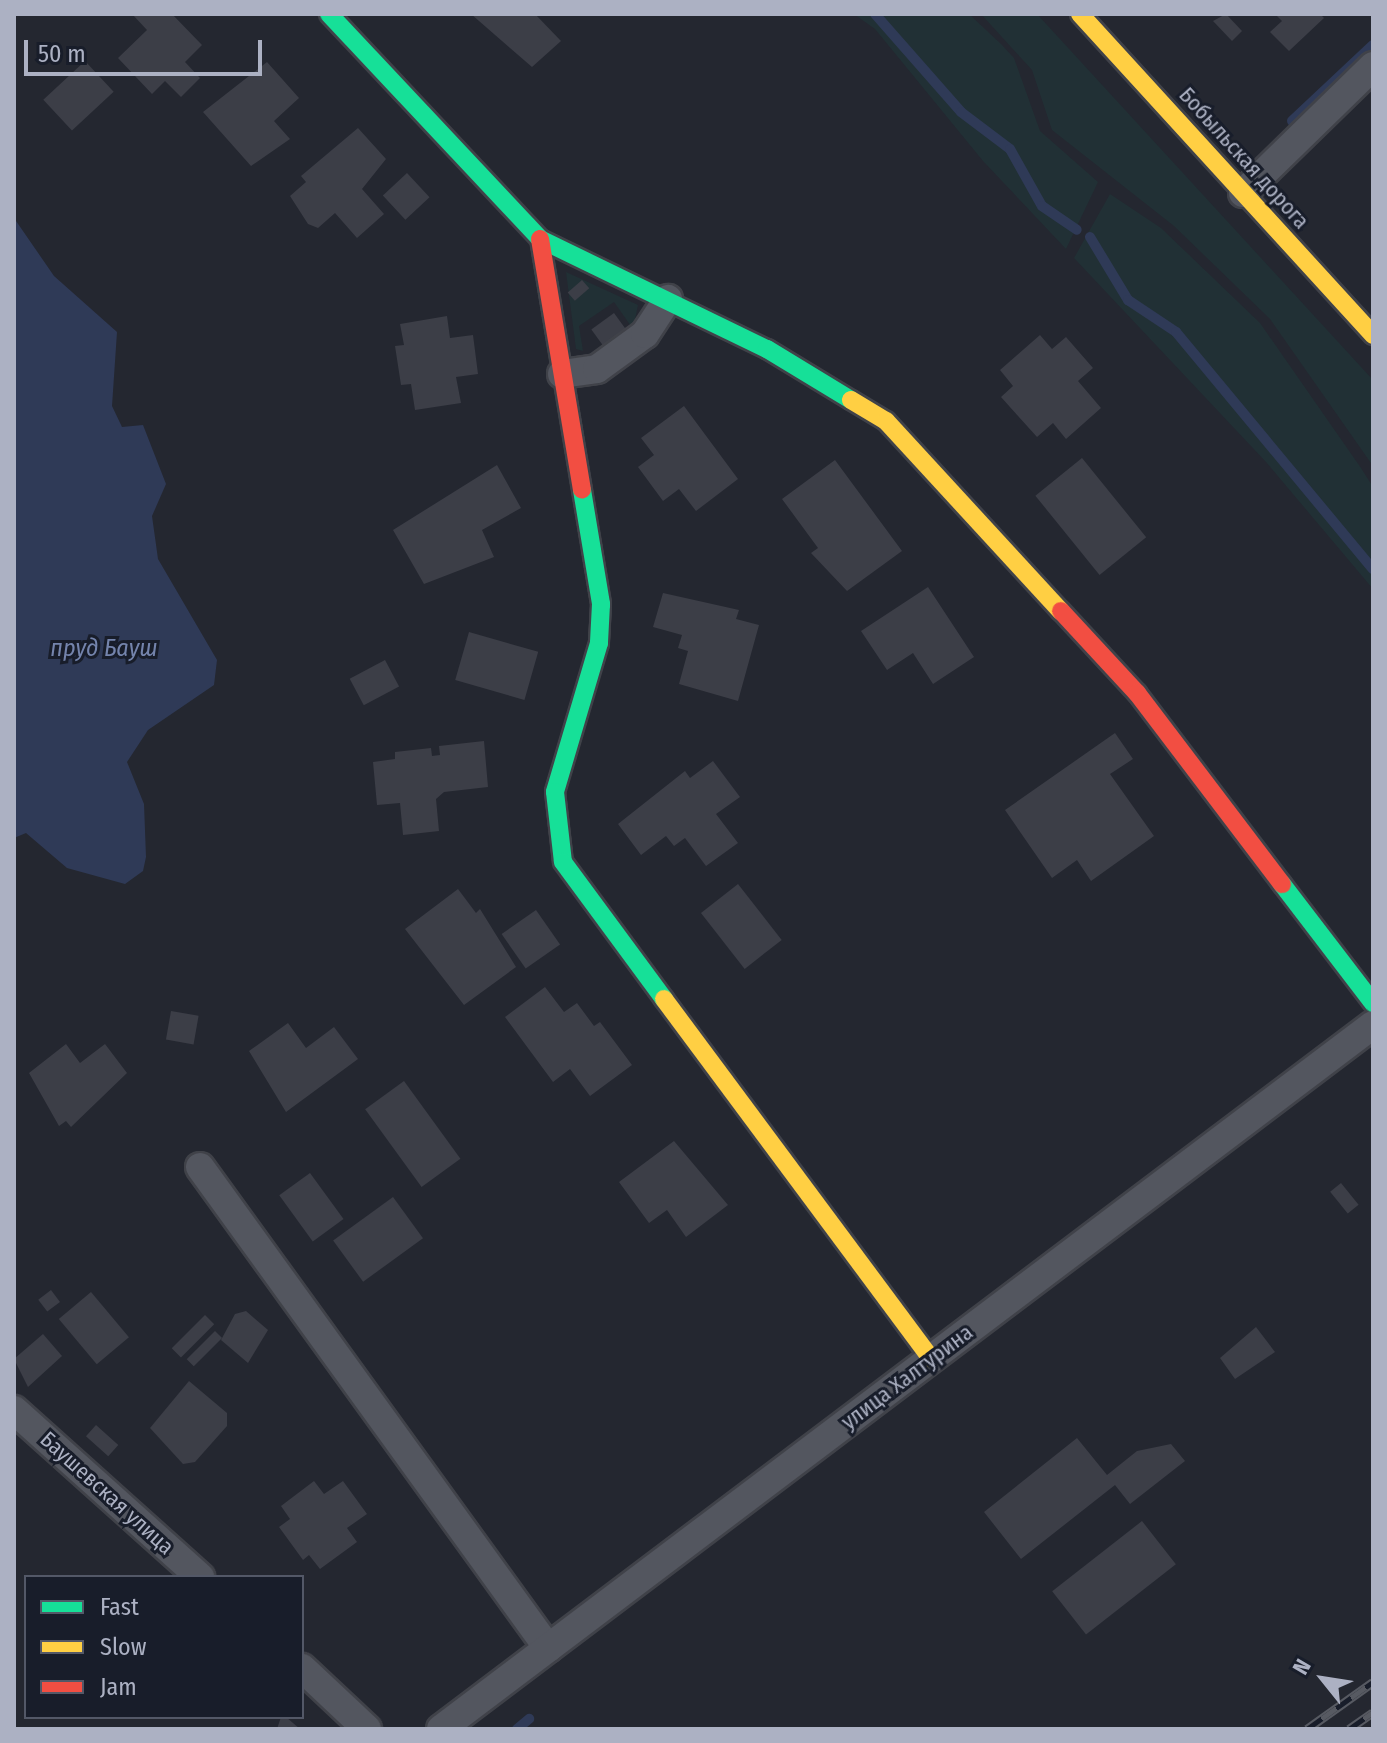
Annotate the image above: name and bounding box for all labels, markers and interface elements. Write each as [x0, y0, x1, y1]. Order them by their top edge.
scale bar [28, 24, 266, 74]
text: 50 m [38, 40, 86, 68]
street label: Бобыльская дорога [1174, 82, 1314, 234]
water label: пруд Бауш [50, 635, 158, 663]
street label: улица Халтурина [836, 1319, 978, 1435]
street label: Баушевская улица [35, 1426, 179, 1560]
legend [24, 1575, 304, 1719]
text: Fast [100, 1593, 139, 1621]
text: Slow [100, 1633, 146, 1661]
north arrow [1283, 1639, 1363, 1719]
text: N [1287, 1654, 1317, 1679]
text: Jam [100, 1673, 137, 1701]

